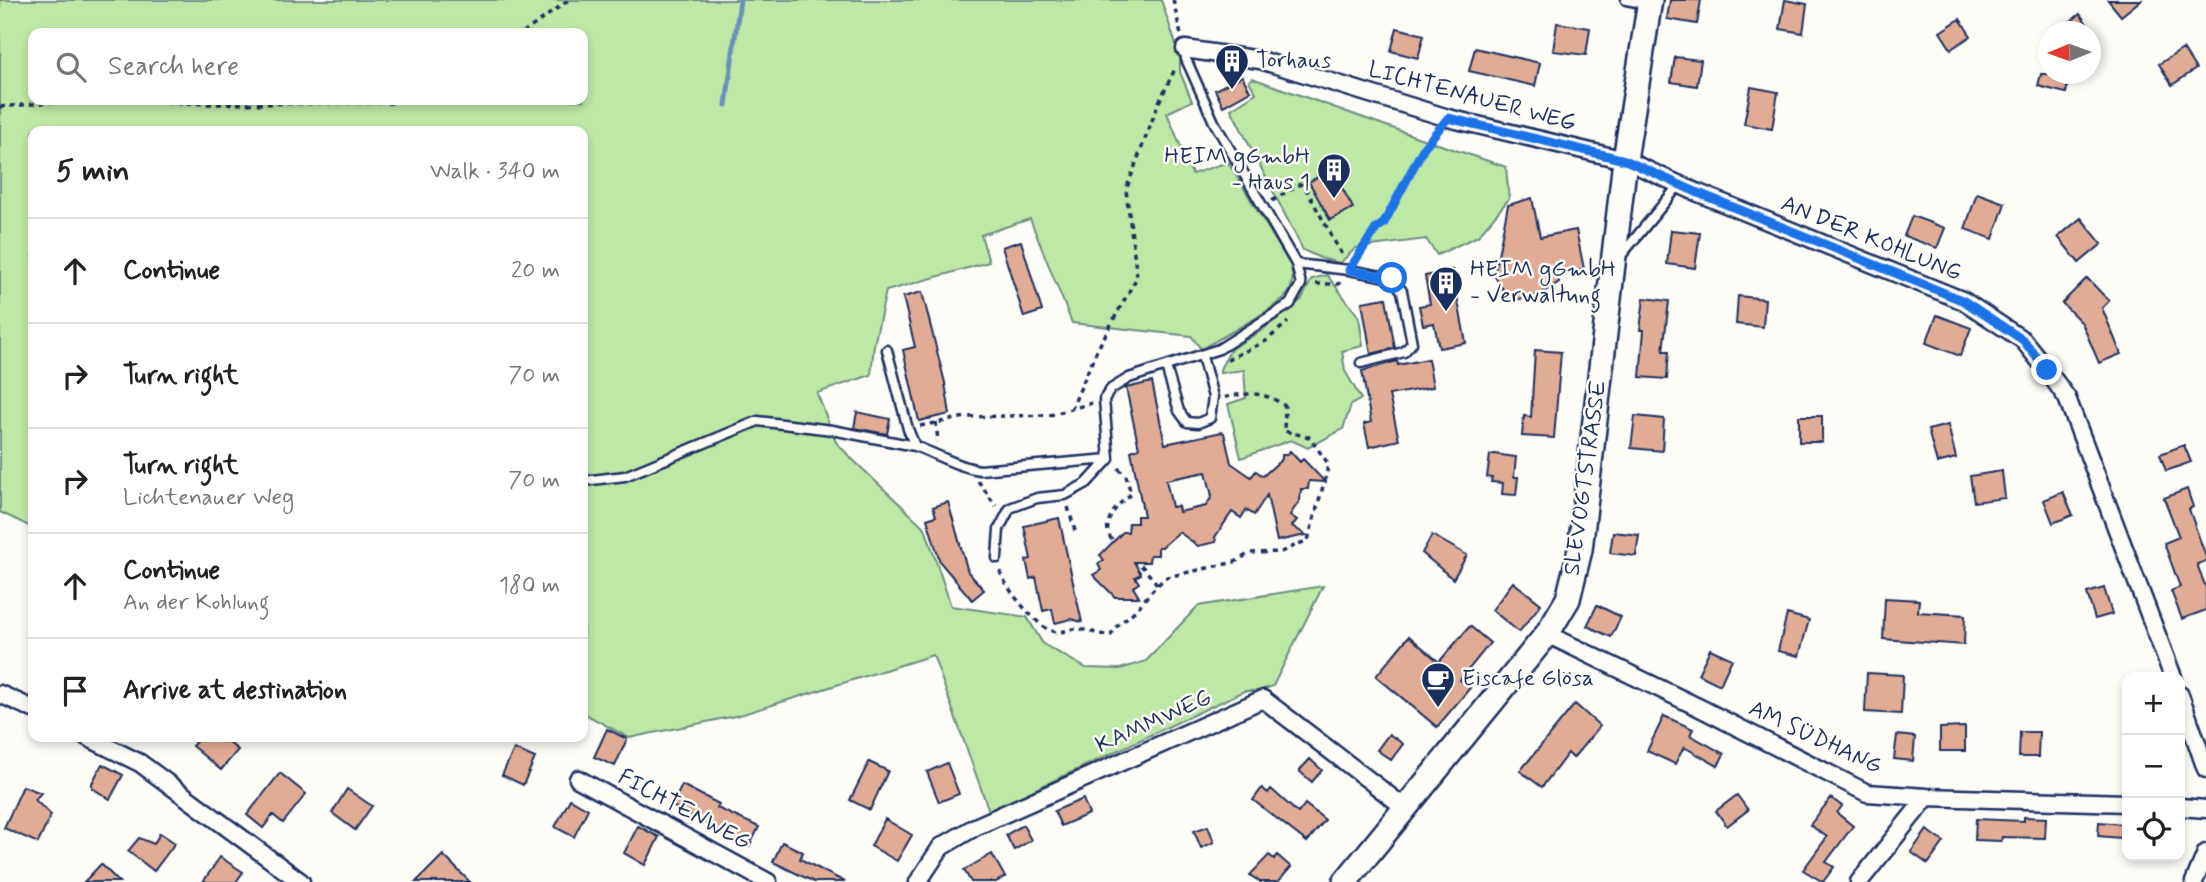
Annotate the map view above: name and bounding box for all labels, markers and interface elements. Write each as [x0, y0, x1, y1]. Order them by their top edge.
north arrow [2038, 21, 2101, 84]
search box [28, 28, 588, 105]
building icon: Torhaus [1213, 42, 1251, 91]
place label: Torhaus [1256, 46, 1331, 76]
icon: search [52, 48, 90, 86]
text: Search here [108, 50, 239, 84]
street label: LICHTENAUER WEG [1365, 55, 1579, 139]
place label: HEIM gGmbH - Haus 1 [1164, 142, 1310, 198]
building icon: HEIM gGmbH - Haus 1 [1315, 151, 1353, 200]
text: 5 min [56, 152, 130, 191]
text: Walk · 340 m [430, 157, 560, 187]
street label: AN DER KOHLUNG [1776, 189, 1966, 289]
icon: ahead [56, 252, 94, 290]
text: Continue [123, 254, 220, 288]
place label: HEIM gGmbH - Verwaltung [1470, 255, 1616, 313]
text: 20 m [511, 256, 560, 286]
route start [1376, 262, 1407, 293]
building icon: HEIM gGmbH - Verwaltung [1427, 264, 1465, 313]
route end [2031, 354, 2062, 385]
icon: right [56, 357, 94, 395]
text: Turn right [123, 359, 239, 393]
text: 70 m [508, 361, 560, 391]
street label: SLEVOGTSTRASSE [1557, 378, 1615, 578]
text: Turn right [123, 449, 239, 483]
icon: right [56, 462, 94, 500]
text: 70 m [508, 466, 560, 496]
text: Lichtenauer Weg [123, 483, 294, 513]
text: Continue [123, 554, 220, 588]
icon: ahead [56, 567, 94, 605]
text: 180 m [499, 571, 560, 601]
text: An der Kohlung [123, 588, 270, 618]
cafe icon: Eiscafe Glösa [1419, 660, 1457, 709]
place label: Eiscafe Glösa [1462, 664, 1594, 694]
icon: arrive [56, 672, 94, 710]
map controls [2122, 672, 2185, 861]
button: + [2122, 672, 2185, 735]
text: Arrive at destination [123, 674, 347, 708]
street label: KAMMWEG [1091, 683, 1217, 761]
street label: AM SÜDHANG [1744, 694, 1886, 782]
button: − [2122, 735, 2185, 798]
street label: FICHTENWEG [612, 762, 756, 858]
button: locate [2122, 798, 2185, 861]

